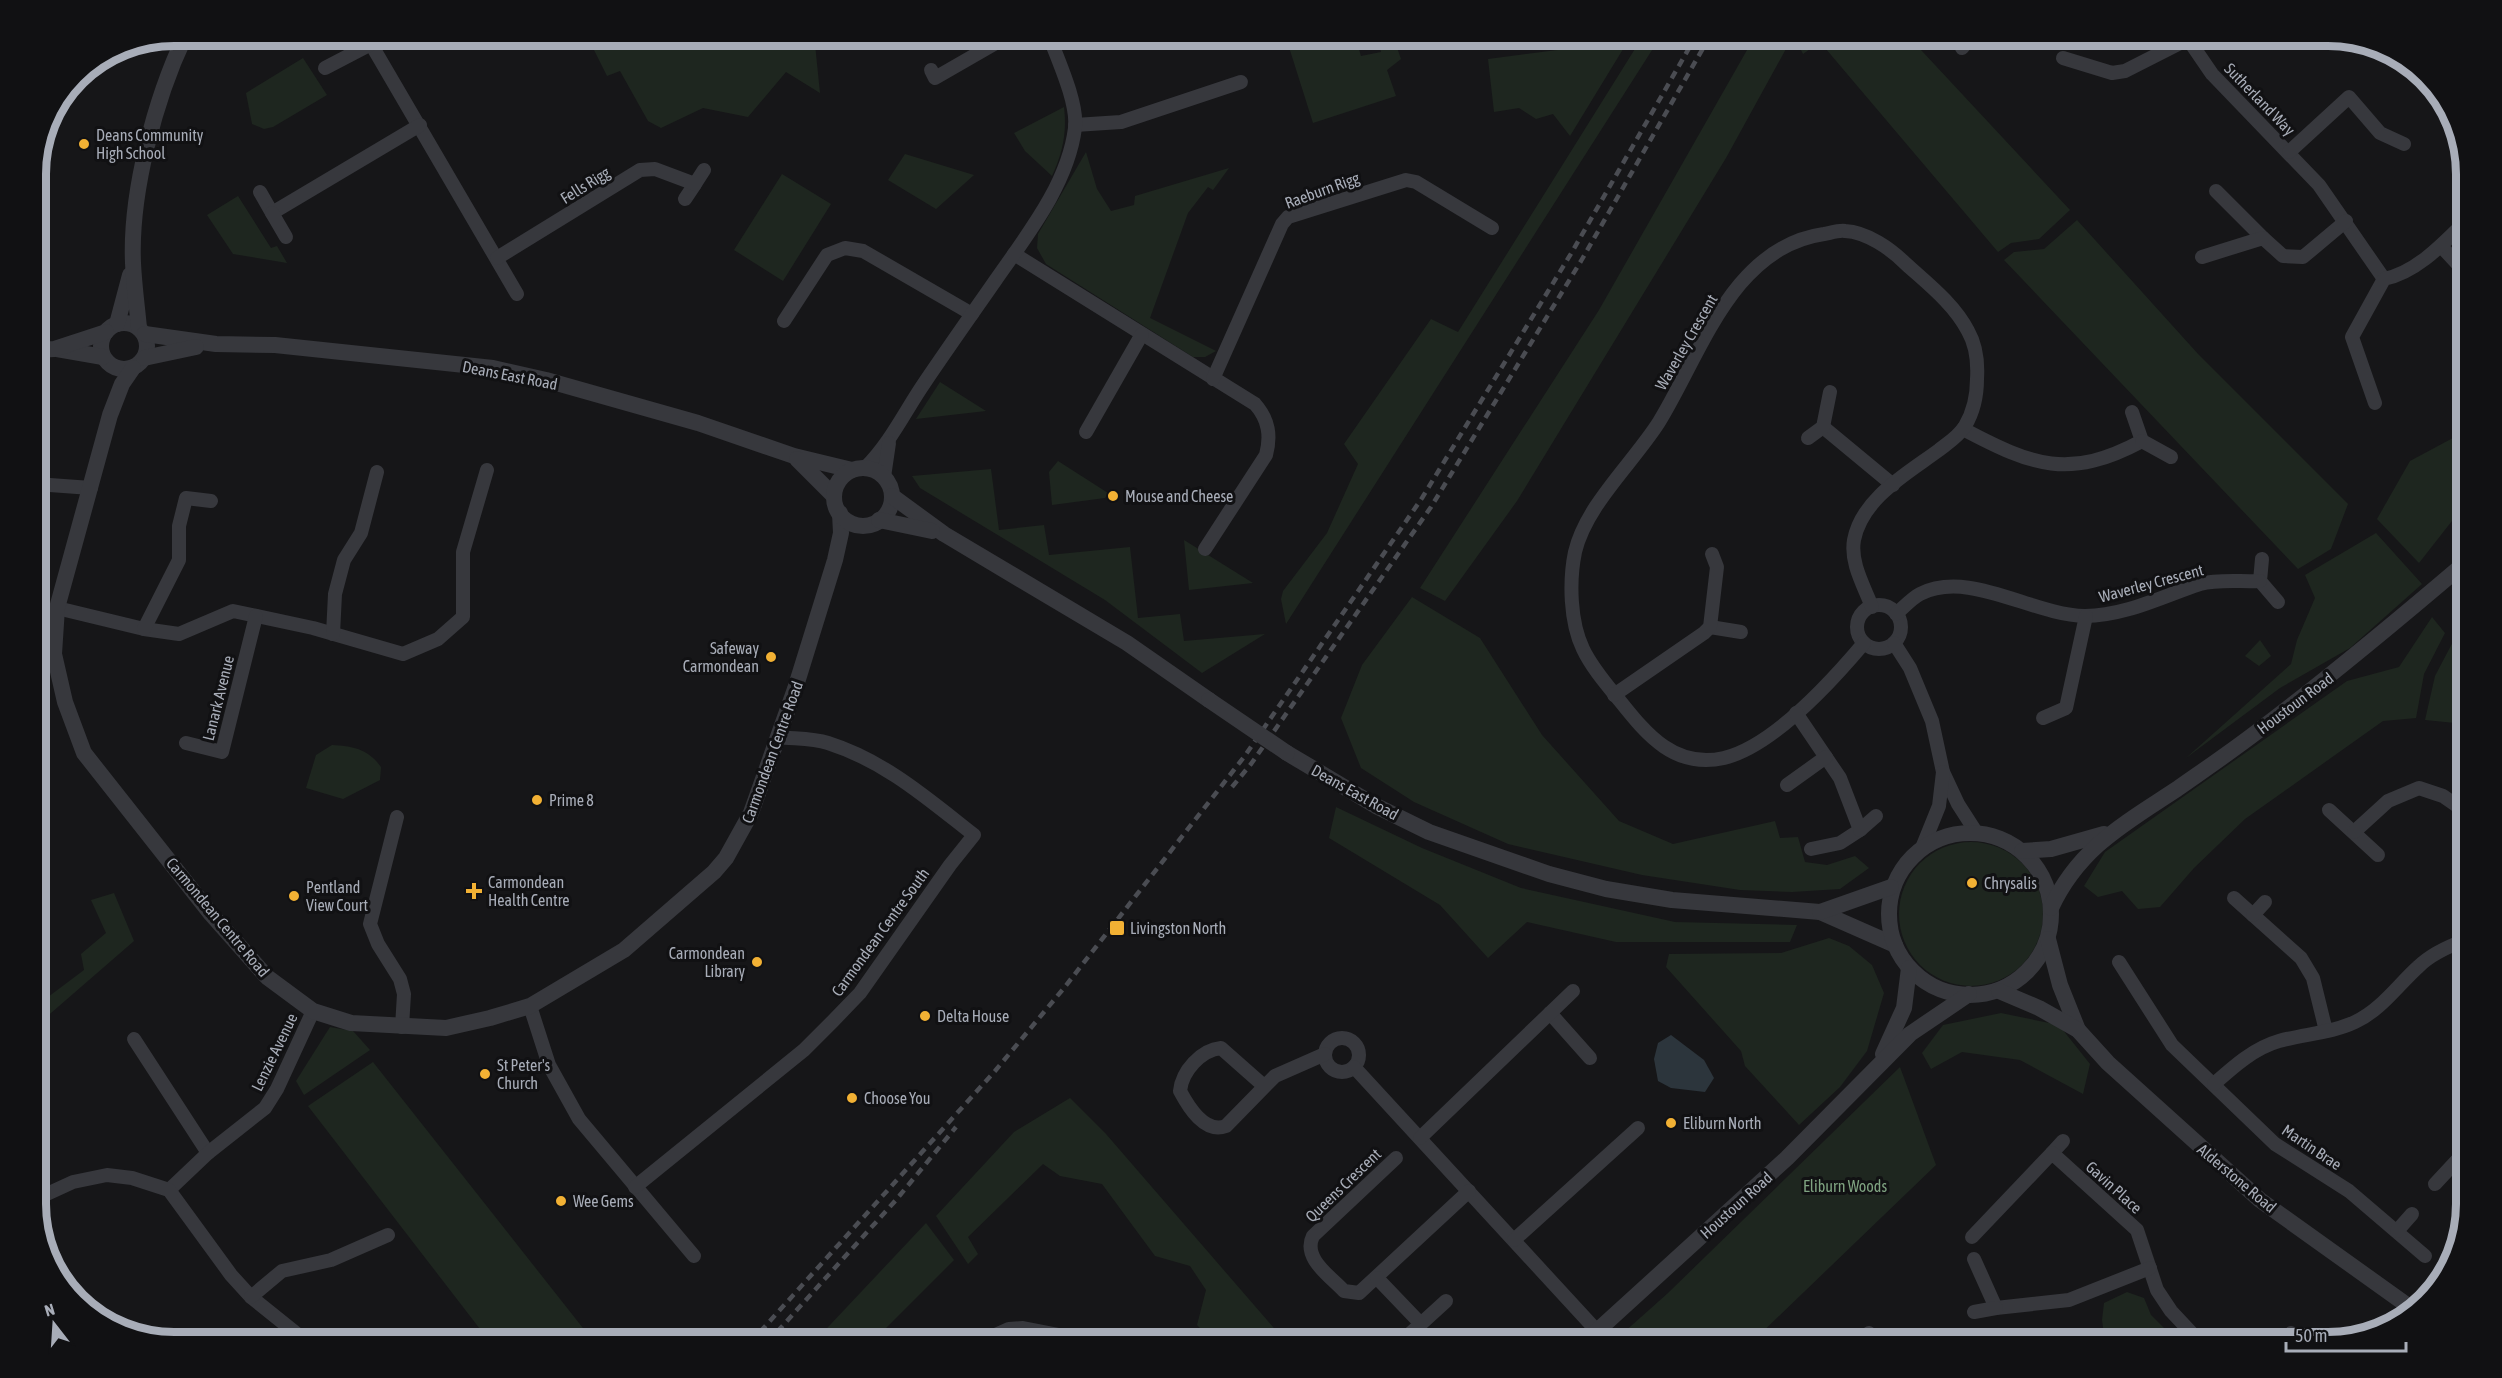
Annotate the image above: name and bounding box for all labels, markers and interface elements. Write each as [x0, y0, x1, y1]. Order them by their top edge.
street label: Sutherland Way [2220, 59, 2299, 140]
place label: Deans Community High School [96, 126, 204, 163]
marker: Deans Community High School [77, 137, 91, 151]
street label: Fells Rigg [557, 163, 614, 208]
street label: Raeburn Rigg [1282, 168, 1362, 213]
street label: Waverley Crescent [1651, 291, 1722, 393]
street label: Deans East Road [461, 357, 559, 393]
place label: Mouse and Cheese [1125, 487, 1233, 505]
marker: Mouse and Cheese [1106, 489, 1120, 503]
street label: Waverley Crescent [2097, 560, 2206, 607]
place label: Safeway Carmondean [683, 639, 759, 675]
marker: Safeway Carmondean [764, 650, 778, 664]
street label: Lanark Avenue [199, 654, 237, 742]
street label: Houstoun Road [2253, 669, 2337, 737]
street label: Carmondean Centre Road [738, 678, 806, 826]
street label: Deans East Road [1308, 761, 1402, 823]
place label: Prime 8 [549, 791, 594, 809]
marker: Prime 8 [530, 793, 544, 807]
street label: Carmondean Centre Road [163, 854, 273, 980]
street label: Carmondean Centre South [828, 865, 932, 999]
place label: Carmondean Health Centre [488, 873, 570, 909]
place label: Chrysalis [1984, 874, 2037, 893]
marker: Chrysalis [1965, 876, 1979, 890]
place label: Pentland View Court [306, 878, 368, 914]
marker: Carmondean Health Centre [465, 882, 483, 900]
marker: Pentland View Court [287, 889, 301, 903]
marker: Livingston North [1108, 919, 1126, 937]
place label: Livingston North [1130, 919, 1226, 938]
place label: Carmondean Library [669, 944, 745, 981]
marker: Carmondean Library [750, 955, 764, 969]
place label: Delta House [937, 1007, 1009, 1025]
marker: Delta House [918, 1009, 932, 1023]
street label: Lenzie Avenue [247, 1010, 301, 1094]
place label: St Peter's Church [497, 1056, 551, 1092]
marker: St Peter's Church [478, 1067, 492, 1081]
place label: Choose You [864, 1089, 931, 1107]
marker: Choose You [845, 1091, 859, 1105]
place label: Eliburn North [1683, 1114, 1762, 1132]
marker: Eliburn North [1664, 1116, 1678, 1130]
street label: Martin Brae [2279, 1121, 2345, 1173]
street label: Alderstone Road [2194, 1140, 2280, 1216]
street label: Queens Crescent [1302, 1144, 1385, 1225]
street label: Gavin Place [2082, 1157, 2146, 1217]
street label: Houstoun Road [1696, 1168, 1776, 1242]
park label: Eliburn Woods [1803, 1177, 1887, 1195]
place label: Wee Gems [573, 1192, 634, 1210]
marker: Wee Gems [554, 1194, 568, 1208]
north arrow [24, 1294, 84, 1354]
text: N [42, 1300, 57, 1320]
scale bar [2286, 1315, 2406, 1353]
text: 50 m [2295, 1325, 2327, 1346]

